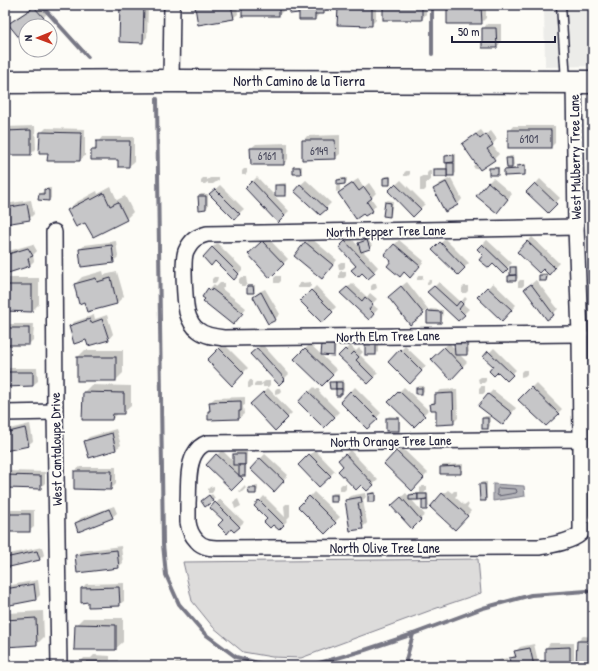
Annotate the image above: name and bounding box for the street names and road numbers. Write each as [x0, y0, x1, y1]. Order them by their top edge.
street label: North Camino de la Tierra [233, 71, 365, 90]
street label: West Mulberry Tree Lane [564, 94, 586, 220]
street label: North Pepper Tree Lane [326, 220, 446, 242]
street label: North Elm Tree Lane [336, 325, 441, 346]
street label: West Cantaloupe Drive [45, 392, 67, 506]
street label: North Orange Tree Lane [330, 430, 452, 452]
street label: North Olive Tree Lane [330, 538, 441, 557]

